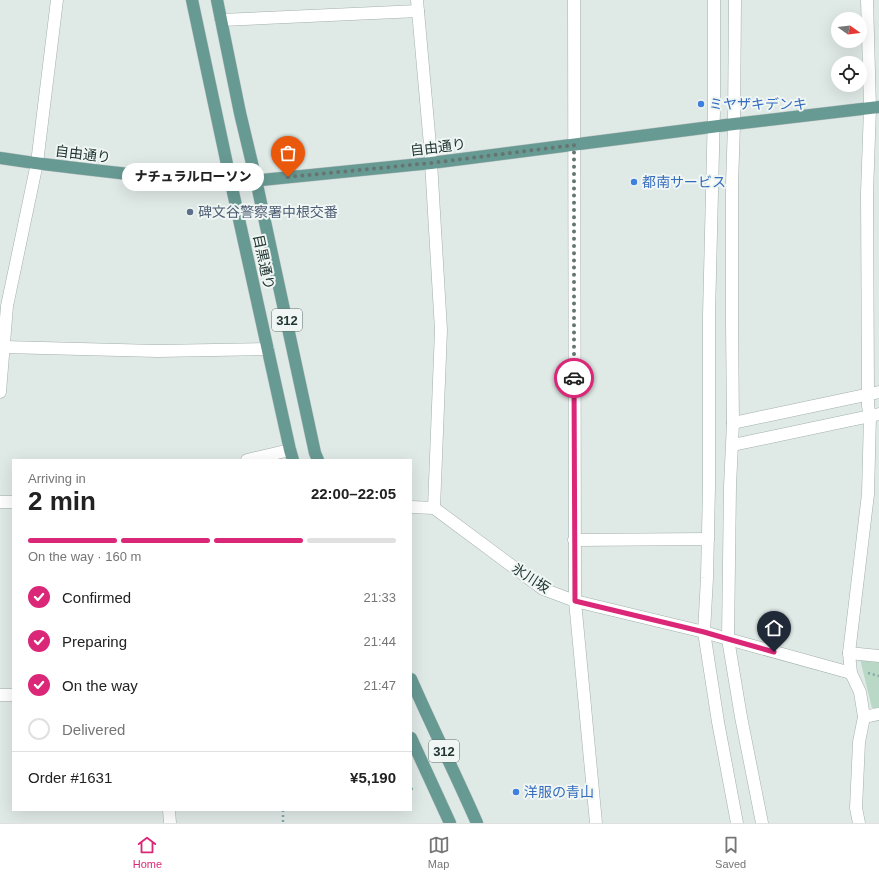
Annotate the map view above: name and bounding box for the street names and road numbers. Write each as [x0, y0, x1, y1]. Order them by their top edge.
street label: 自由通り [409, 136, 467, 158]
street label: 自由通り [54, 143, 112, 165]
street label: 目黒通り [250, 233, 278, 291]
road number: 312 [272, 309, 302, 331]
street label: 氷川坂 [509, 560, 553, 596]
road number: 312 [429, 740, 459, 762]

